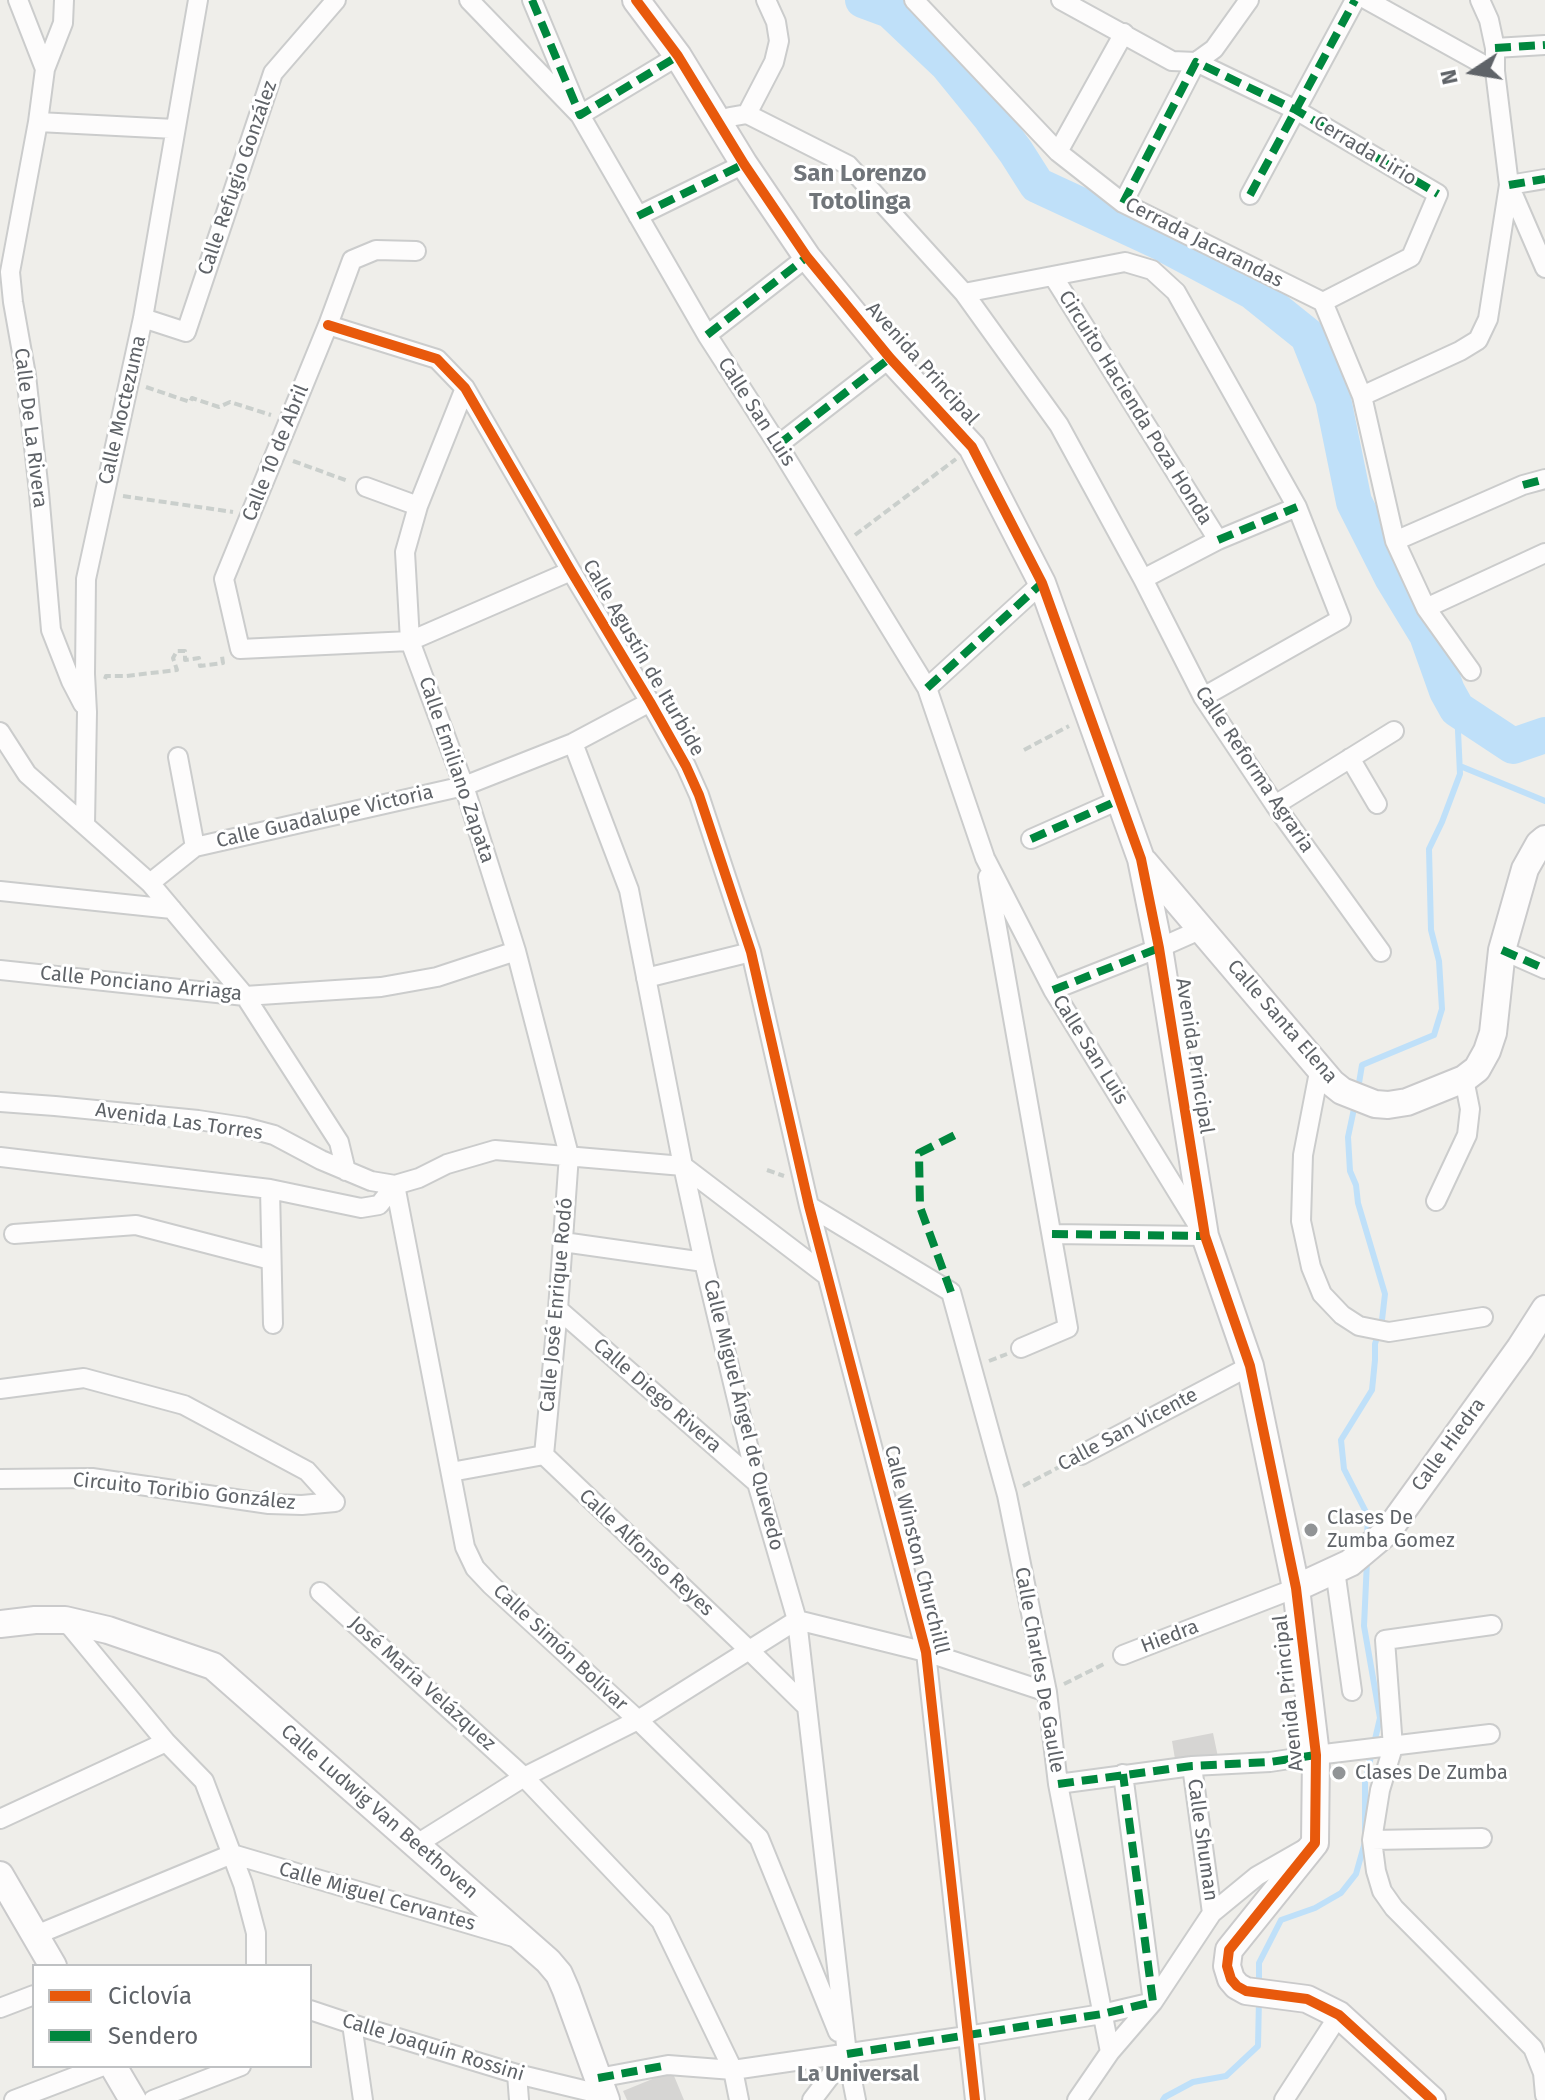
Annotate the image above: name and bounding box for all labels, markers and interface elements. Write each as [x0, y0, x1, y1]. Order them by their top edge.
north arrow [1433, 32, 1513, 112]
text: N [1434, 67, 1464, 87]
street label: Calle Refugio González [193, 78, 283, 278]
street label: Cerrada Lirio [1309, 111, 1421, 191]
district label: San Lorenzo Totolinga [794, 160, 926, 216]
street label: Cerrada Jacarandas [1121, 193, 1287, 293]
street label: Circuito Hacienda Poza Honda [1053, 286, 1217, 530]
street label: Avenida Principal [860, 298, 984, 430]
street label: Calle Moctezuma [94, 333, 152, 487]
street label: Calle De La Rivera [8, 347, 52, 509]
street label: Calle San Luis [712, 353, 800, 471]
street label: Calle 10 de Abril [238, 381, 314, 525]
street label: Calle Agustín de Iturbide [577, 555, 709, 761]
street label: Calle Emiliano Zapata [413, 674, 499, 866]
street label: Calle Reforma Agraria [1189, 682, 1319, 858]
street label: Calle Guadalupe Victoria [214, 780, 436, 854]
street label: Calle Santa Elena [1222, 955, 1342, 1089]
street label: Calle Ponciano Arriaga [39, 961, 243, 1007]
street label: Avenida Principal [1170, 976, 1218, 1136]
street label: Calle San Luis [1047, 991, 1133, 1109]
street label: Avenida Las Torres [94, 1098, 264, 1146]
street label: Calle José Enrique Rodó [536, 1197, 578, 1413]
street label: Calle Miguel Ángel de Quevedo [698, 1277, 788, 1553]
street label: Calle Diego Rivera [588, 1334, 726, 1458]
street label: Calle San Vicente [1054, 1383, 1202, 1477]
street label: Calle Hiedra [1407, 1394, 1491, 1496]
street label: Calle Winston Churchilll [878, 1443, 954, 1657]
street label: Circuito Toribio González [72, 1468, 296, 1516]
street label: Calle Alfonso Reyes [574, 1484, 718, 1622]
place label: Clases De Zumba Gomez [1327, 1506, 1455, 1553]
marker: Clases De Zumba Gomez [1302, 1521, 1320, 1539]
street label: Calle Charles De Gaulle [1009, 1565, 1069, 1775]
street label: Calle Simón Bolívar [488, 1579, 632, 1717]
street label: José María Velázquez [344, 1612, 500, 1756]
street label: Avenida Principal [1269, 1614, 1309, 1772]
street label: Hiedra [1138, 1615, 1202, 1659]
street label: Calle Ludwig Van Beethoven [275, 1720, 483, 1904]
place label: Clases De Zumba [1355, 1761, 1508, 1785]
marker: Clases De Zumba [1330, 1764, 1348, 1782]
street label: Calle Shuman [1182, 1777, 1222, 1903]
street label: Calle Miguel Cervantes [276, 1857, 478, 1937]
legend [32, 1964, 312, 2068]
text: Ciclovía [108, 1982, 192, 2010]
street label: Calle Joaquín Rossini [339, 2009, 527, 2087]
text: Sendero [108, 2022, 198, 2050]
district label: La Universal [797, 2062, 919, 2088]

